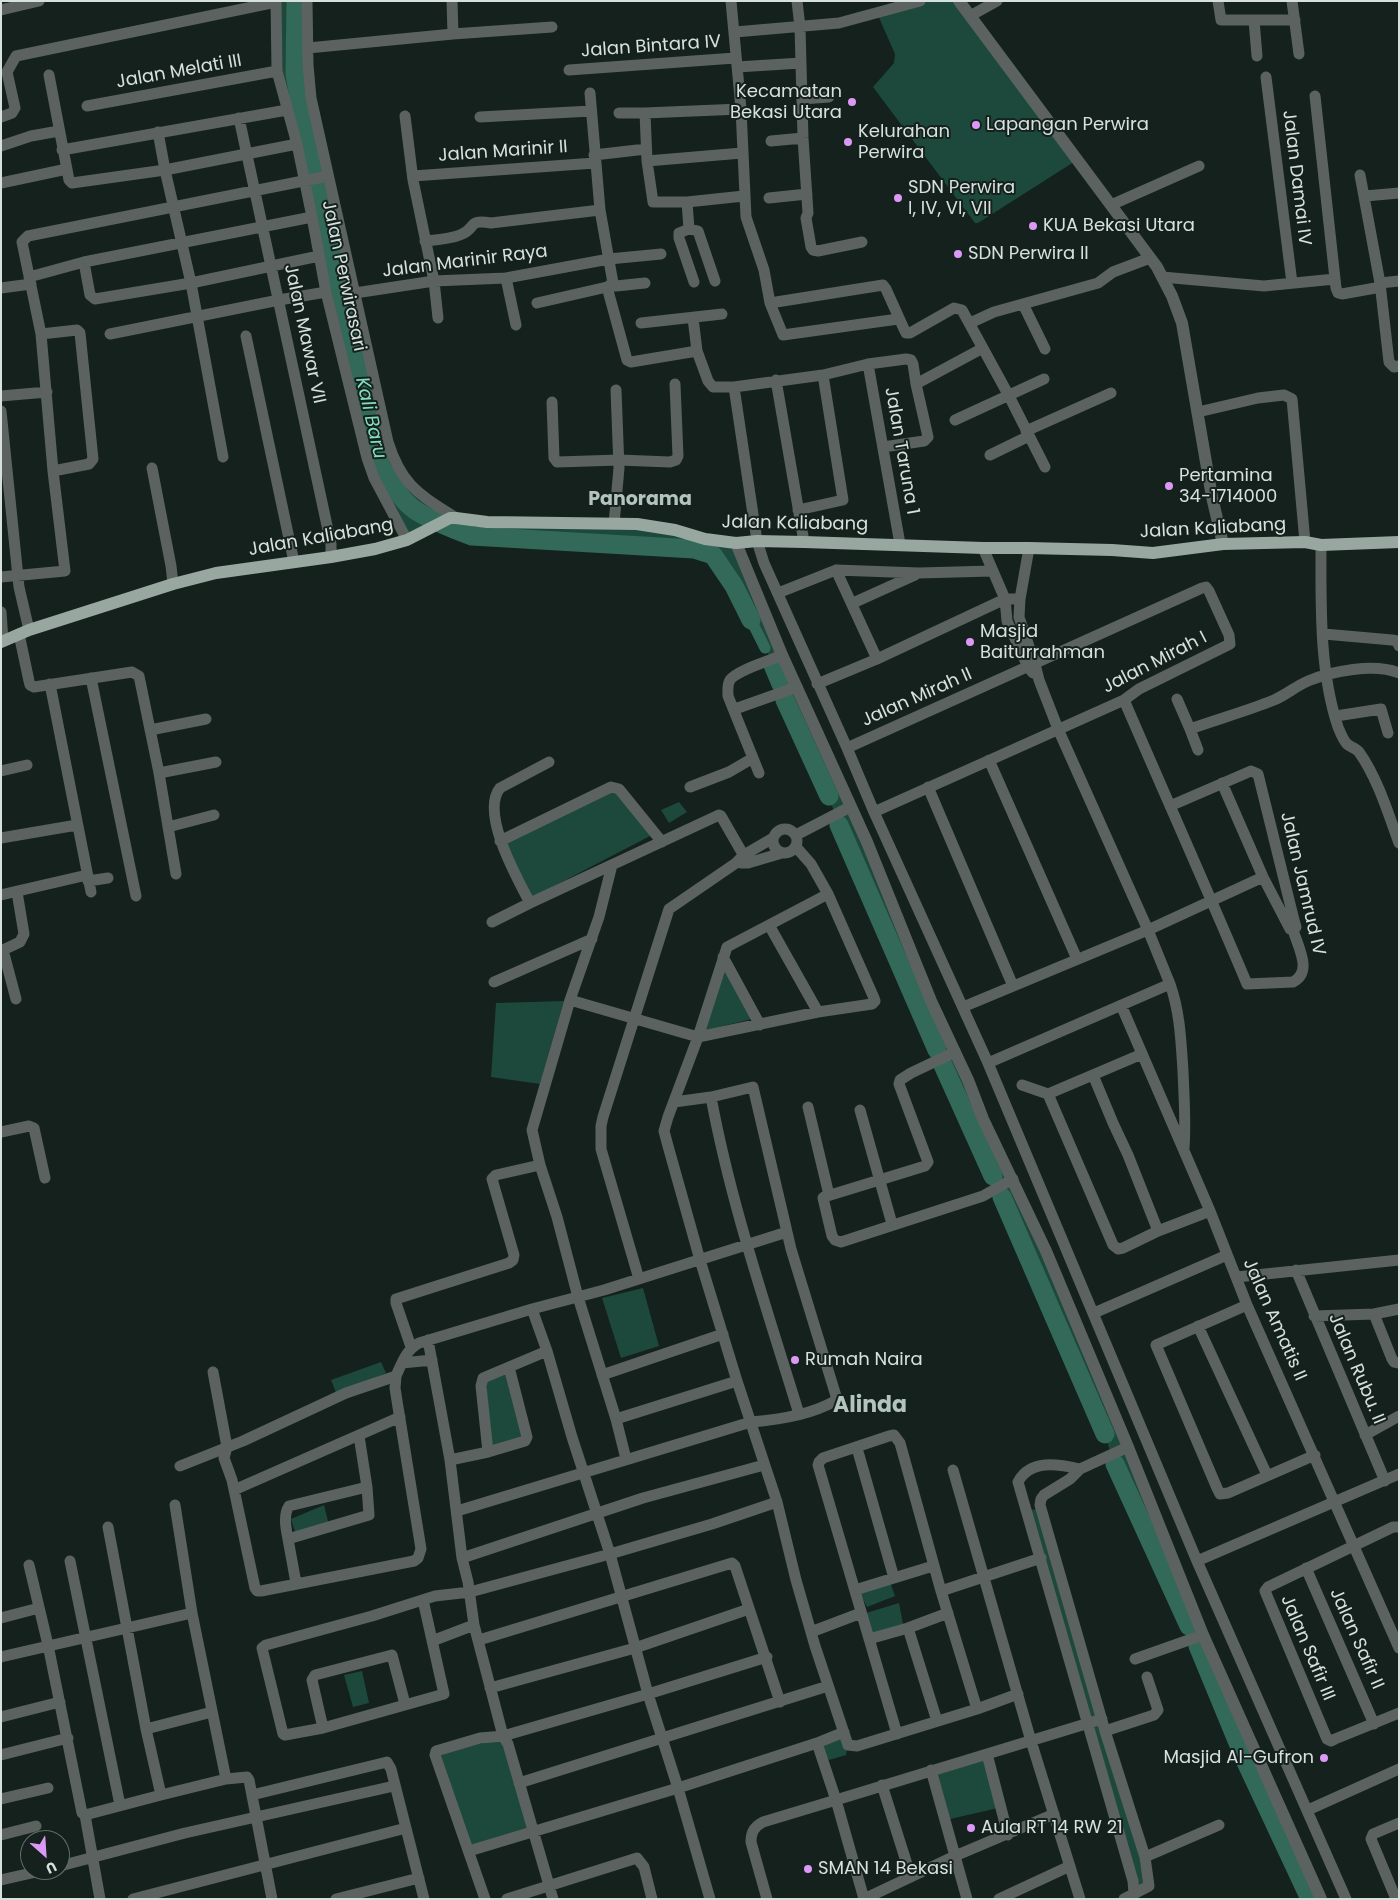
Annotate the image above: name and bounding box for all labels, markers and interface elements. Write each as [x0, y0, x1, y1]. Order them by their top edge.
street label: Jalan Bintara IV [580, 31, 722, 63]
street label: Jalan Melati III [115, 50, 243, 94]
place label: Kecamatan Bekasi Utara [730, 81, 842, 124]
marker: Kecamatan Bekasi Utara [846, 96, 858, 108]
street label: Jalan Damai IV [1277, 109, 1315, 247]
place label: Lapangan Perwira [986, 114, 1149, 136]
marker: Lapangan Perwira [970, 119, 982, 131]
place label: Kelurahan Perwira [858, 121, 950, 163]
marker: Kelurahan Perwira [842, 136, 854, 148]
street label: Jalan Marinir II [438, 137, 568, 167]
place label: SDN Perwira I, IV, VI, VII [908, 177, 1015, 220]
marker: SDN Perwira I, IV, VI, VII [892, 192, 904, 204]
street label: Jalan Perwirasari [316, 199, 370, 353]
place label: KUA Bekasi Utara [1043, 215, 1195, 237]
marker: KUA Bekasi Utara [1027, 220, 1039, 232]
street label: Jalan Marinir Raya [381, 241, 549, 283]
place label: SDN Perwira II [968, 243, 1089, 265]
marker: SDN Perwira II [952, 248, 964, 260]
street label: Jalan Mawar VII [279, 262, 329, 406]
water label: Kali Baru [350, 375, 390, 461]
street label: Jalan Taruna 1 [879, 386, 923, 516]
place label: Pertamina 34-1714000 [1179, 465, 1277, 508]
marker: Pertamina 34-1714000 [1163, 480, 1175, 492]
district label: Panorama [588, 489, 692, 511]
street label: Jalan Kaliabang [722, 512, 868, 536]
street label: Jalan Kaliabang [1139, 514, 1287, 544]
street label: Jalan Kaliabang [247, 515, 395, 561]
place label: Masjid Baiturrahman [980, 621, 1105, 664]
street label: Jalan Mirah I [1099, 627, 1211, 699]
marker: Masjid Baiturrahman [964, 636, 976, 648]
street label: Jalan Mirah II [858, 664, 976, 732]
street label: Jalan Jamrud IV [1275, 810, 1329, 958]
street label: Jalan Amatis II [1237, 1256, 1311, 1384]
street label: Jalan Rubu. II [1323, 1310, 1389, 1428]
place label: Rumah Naira [805, 1349, 923, 1371]
marker: Rumah Naira [789, 1354, 801, 1366]
district label: Alinda [833, 1393, 907, 1419]
street label: Jalan Safir II [1324, 1585, 1388, 1693]
street label: Jalan Safir III [1275, 1592, 1339, 1704]
place label: Masjid Al-Gufron [1163, 1747, 1314, 1769]
marker: Masjid Al-Gufron [1318, 1752, 1330, 1764]
place label: Aula RT 14 RW 21 [981, 1817, 1123, 1839]
marker: Aula RT 14 RW 21 [965, 1822, 977, 1834]
north arrow [20, 1830, 70, 1880]
text: U [42, 1856, 60, 1879]
place label: SMAN 14 Bekasi [818, 1858, 953, 1880]
marker: SMAN 14 Bekasi [802, 1863, 814, 1875]

